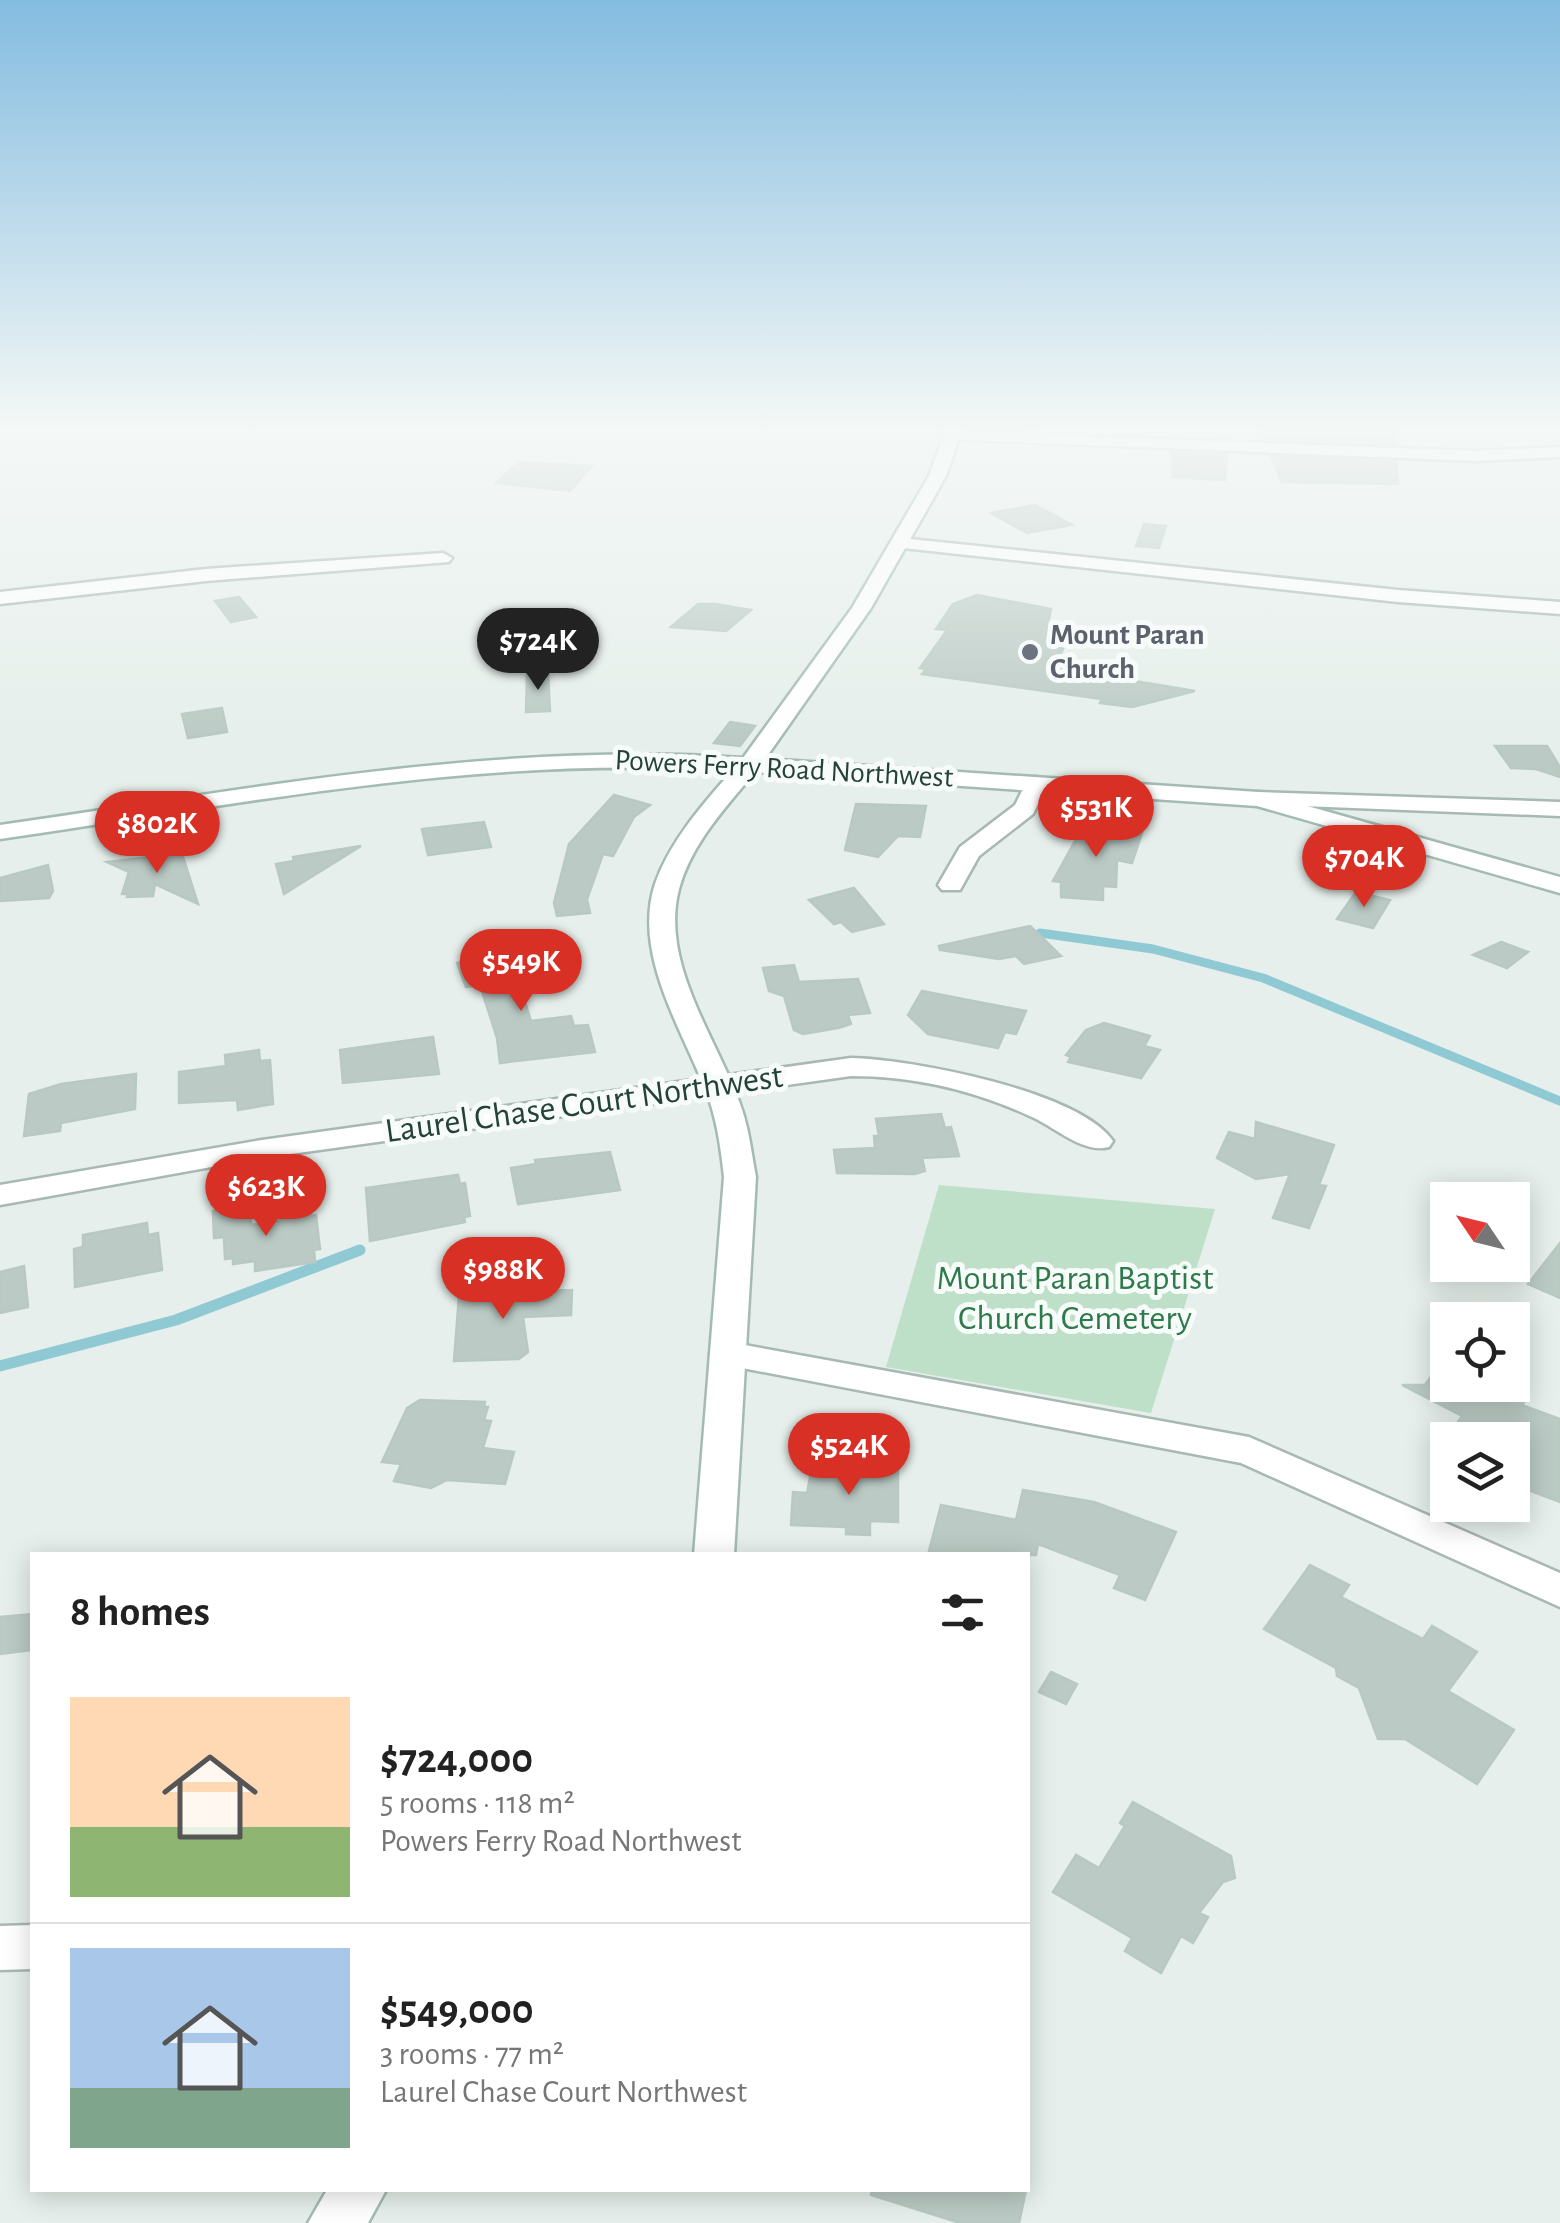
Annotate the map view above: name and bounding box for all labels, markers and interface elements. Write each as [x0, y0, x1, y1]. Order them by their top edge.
pin: $724K [468, 608, 608, 693]
place label: Mount Paran Church [1050, 620, 1205, 684]
text: $724K [499, 624, 577, 656]
marker: Mount Paran Church [1019, 641, 1041, 663]
street label: Powers Ferry Road Northwest [614, 745, 954, 793]
pin: $531K [1026, 775, 1166, 860]
pin: $802K [87, 791, 227, 876]
text: $531K [1060, 791, 1132, 823]
text: $802K [117, 807, 197, 839]
pin: $704K [1294, 825, 1434, 910]
text: $704K [1324, 841, 1404, 873]
pin: $549K [451, 929, 591, 1014]
text: $549K [482, 945, 560, 977]
street label: Laurel Chase Court Northwest [383, 1059, 785, 1149]
pin: $623K [196, 1154, 336, 1239]
text: $623K [227, 1170, 305, 1202]
north arrow [1430, 1182, 1530, 1282]
map controls [1430, 1182, 1530, 1522]
pin: $988K [433, 1237, 573, 1322]
text: $988K [463, 1253, 543, 1285]
park label: Mount Paran Baptist Church Cemetery [937, 1261, 1213, 1336]
button: locate [1430, 1302, 1530, 1402]
pin: $524K [779, 1413, 919, 1498]
button: layers [1430, 1422, 1530, 1522]
text: $524K [810, 1429, 888, 1461]
icon: filters [935, 1585, 990, 1640]
text: 8 homes [70, 1591, 210, 1633]
icon: home [150, 1737, 270, 1857]
text: $724,000 [380, 1738, 533, 1780]
text: 5 rooms · 118 m² [380, 1787, 575, 1819]
text: Powers Ferry Road Northwest [380, 1825, 741, 1857]
icon: home [150, 1988, 270, 2108]
text: $549,000 [380, 1989, 534, 2031]
text: 3 rooms · 77 m² [380, 2038, 564, 2070]
text: Laurel Chase Court Northwest [380, 2076, 747, 2108]

